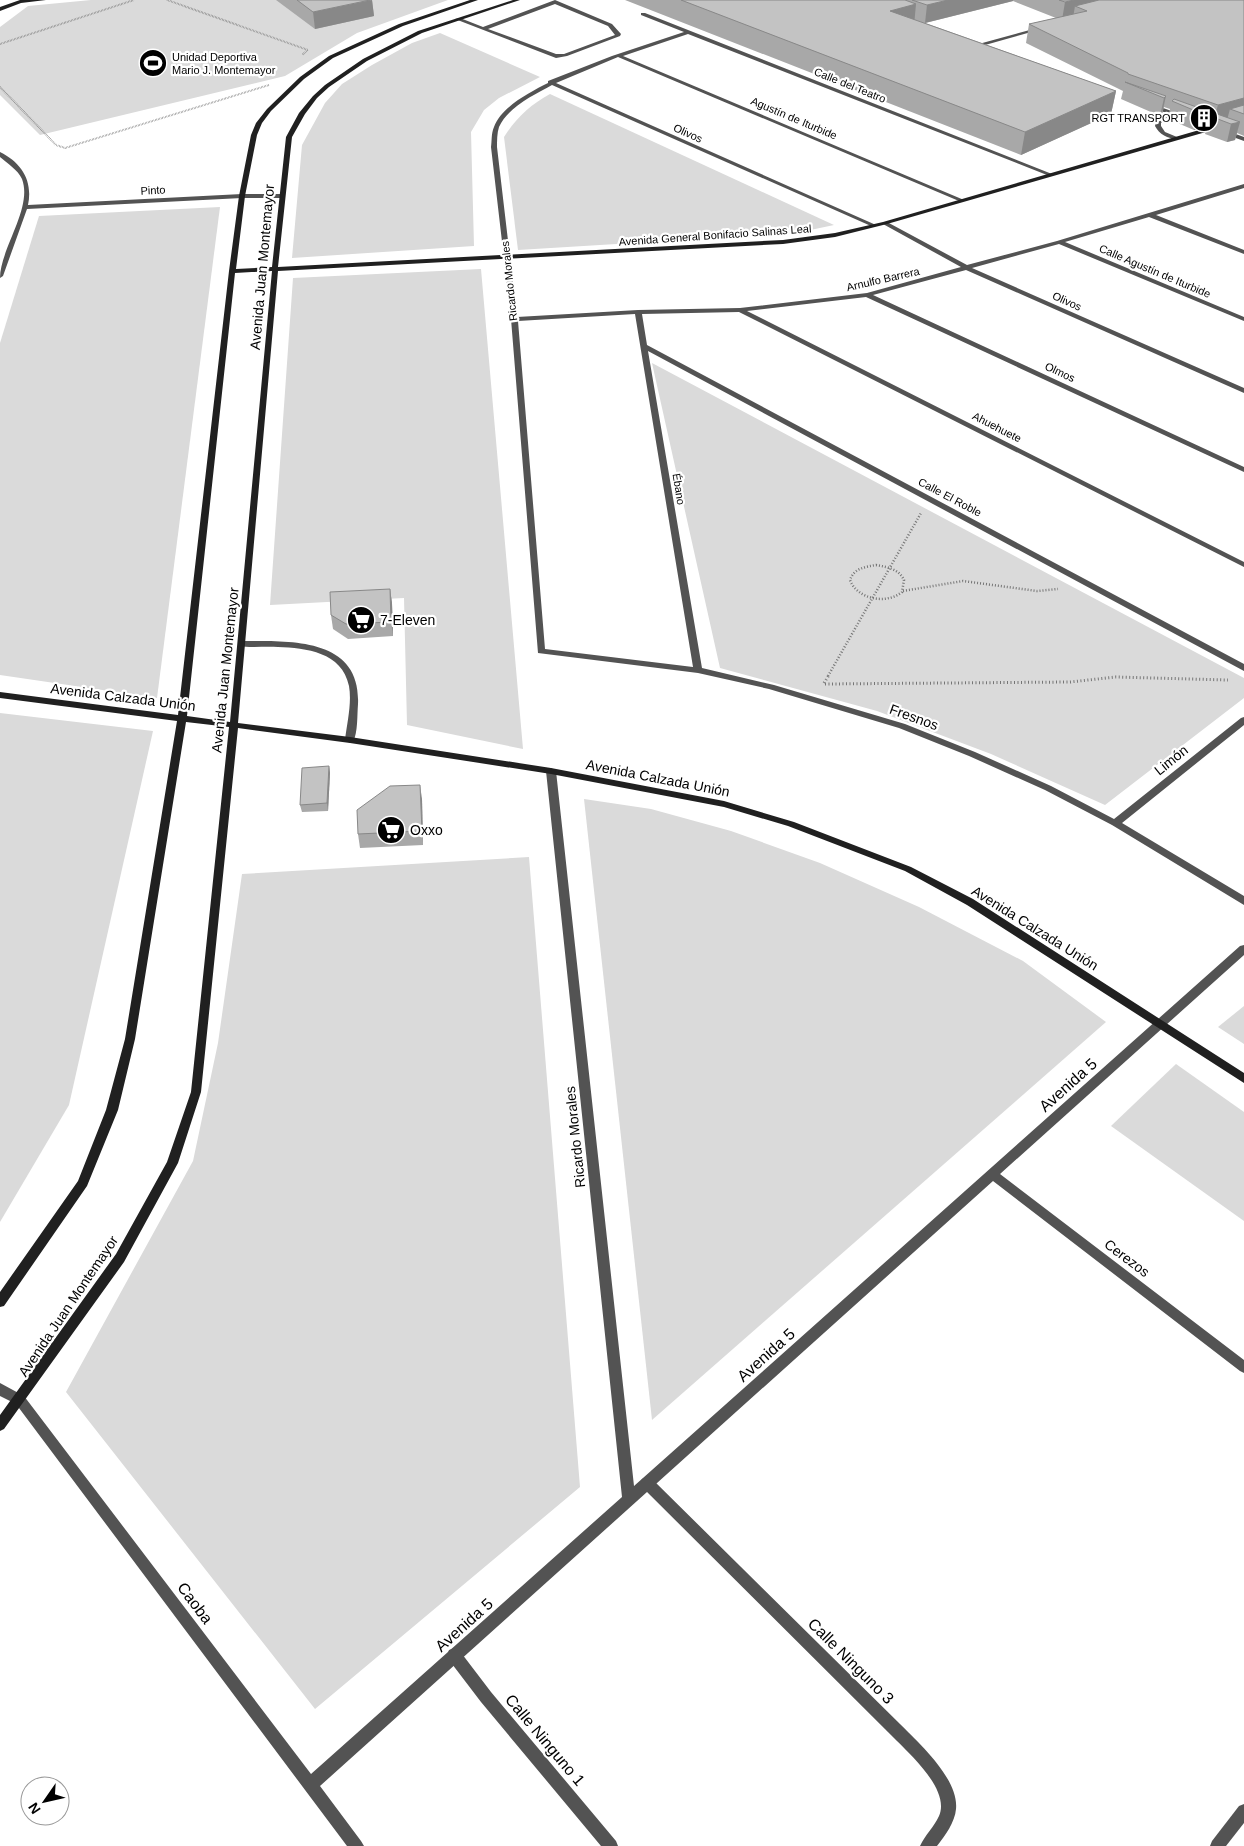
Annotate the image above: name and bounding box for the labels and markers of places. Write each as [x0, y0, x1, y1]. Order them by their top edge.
sports icon: Unidad Deportiva Mario J. Montemayor [138, 48, 168, 78]
place label: Unidad Deportiva Mario J. Montemayor [172, 51, 276, 76]
building icon: RGT TRANSPORT [1189, 103, 1219, 133]
place label: RGT TRANSPORT [1091, 112, 1185, 124]
supermarket icon: 7-Eleven [346, 605, 376, 635]
place label: 7-Eleven [380, 612, 435, 628]
supermarket icon: Oxxo [376, 815, 406, 845]
place label: Oxxo [410, 822, 443, 838]

